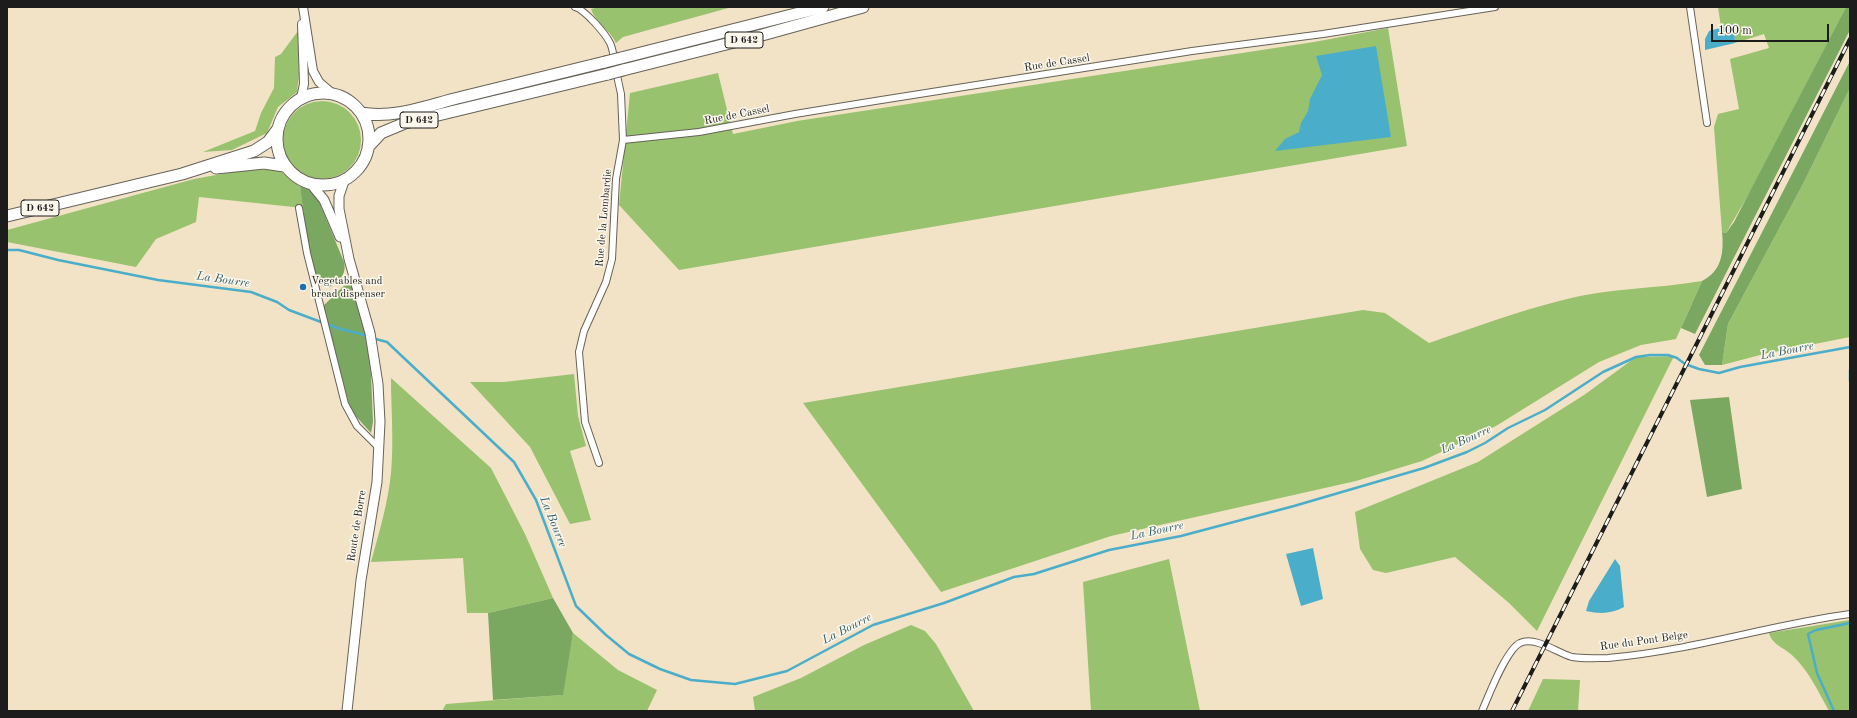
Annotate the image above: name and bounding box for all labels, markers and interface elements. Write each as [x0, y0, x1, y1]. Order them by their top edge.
scale bar [1713, 16, 1831, 42]
text: 100 m [1718, 25, 1752, 37]
road number: D 642 [725, 32, 763, 48]
street label: Rue de Cassel [1023, 51, 1091, 75]
street label: Rue de Cassel [703, 102, 771, 128]
road number: D 642 [400, 112, 438, 128]
street label: Rue de la Lombardie [593, 169, 615, 267]
road number: D 642 [21, 200, 59, 216]
water label: La Bourre [195, 269, 251, 291]
place label: Vegetables and bread dispenser [311, 274, 385, 300]
marker: Vegetables and bread dispenser [298, 282, 308, 292]
water label: La Bourre [1759, 339, 1815, 363]
water label: La Bourre [1438, 422, 1494, 458]
street label: Route de Borre [345, 489, 369, 563]
water label: La Bourre [536, 494, 570, 550]
water label: La Bourre [1129, 518, 1185, 544]
water label: La Bourre [820, 610, 874, 648]
street label: Rue du Pont Belge [1599, 628, 1689, 654]

